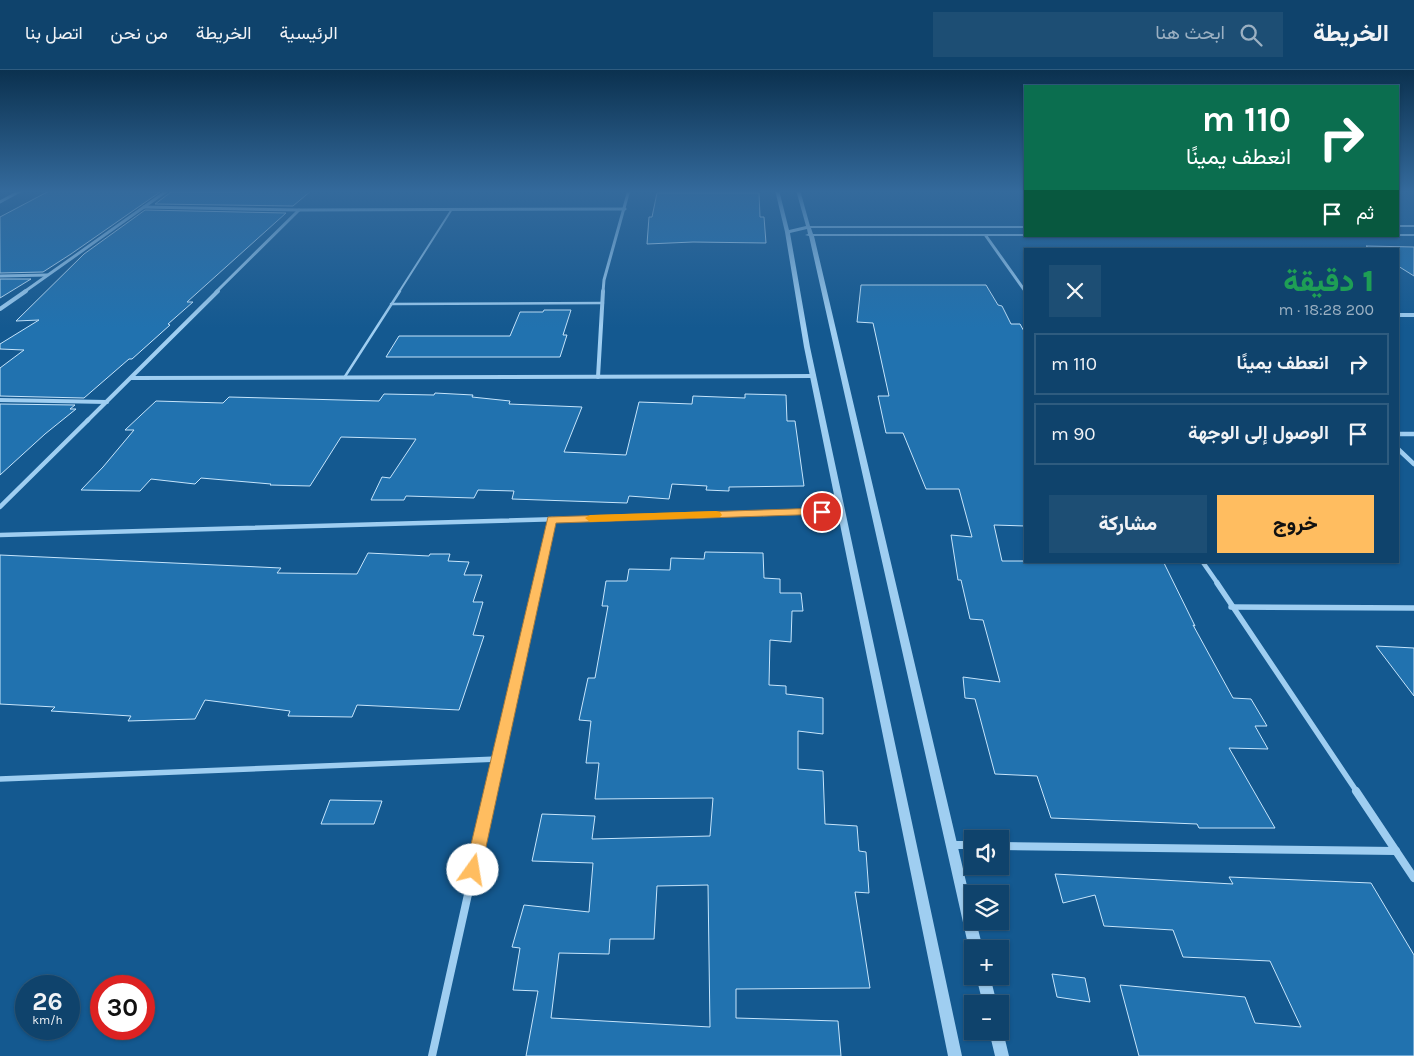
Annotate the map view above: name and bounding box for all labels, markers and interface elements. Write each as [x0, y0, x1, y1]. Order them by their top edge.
search box [933, 12, 1283, 57]
text: الخريطة [1313, 19, 1389, 47]
icon: search [1237, 21, 1265, 49]
text: اتصل بنا [25, 22, 83, 44]
text: من نحن [111, 22, 168, 44]
text: الخريطة [196, 22, 252, 44]
text: الرئيسية [280, 22, 338, 44]
text: ابحث هنا [1155, 22, 1225, 44]
text: 110 m [1202, 99, 1291, 140]
icon: right [1309, 105, 1374, 170]
text: انعطف يمينًا [1186, 144, 1291, 170]
icon: arrive [1318, 200, 1346, 228]
text: ثم [1356, 202, 1374, 224]
text: 1 دقيقة [1283, 263, 1374, 299]
button: close [1049, 265, 1101, 317]
text: 200 m · 18:28 [1279, 300, 1374, 319]
icon: right [1344, 350, 1372, 378]
text: انعطف يمينًا [1237, 352, 1329, 374]
text: 110 m [1051, 353, 1097, 375]
icon: arrive [1344, 420, 1372, 448]
text: الوصول إلى الوجهة [1188, 422, 1329, 444]
text: 90 m [1051, 423, 1096, 445]
pin [801, 491, 843, 533]
button: مشاركة [1049, 495, 1207, 553]
button: خروج [1217, 495, 1374, 553]
icon: arrive [808, 498, 836, 526]
map controls [964, 830, 1009, 1040]
button: sound [964, 830, 1009, 875]
position arrow [446, 843, 498, 895]
button: layers [964, 885, 1009, 930]
button: + [964, 940, 1009, 985]
speed limit sign: 30 [90, 975, 155, 1040]
text: 26 [32, 987, 63, 1016]
button: − [964, 995, 1009, 1040]
text: km/h [32, 1013, 63, 1027]

